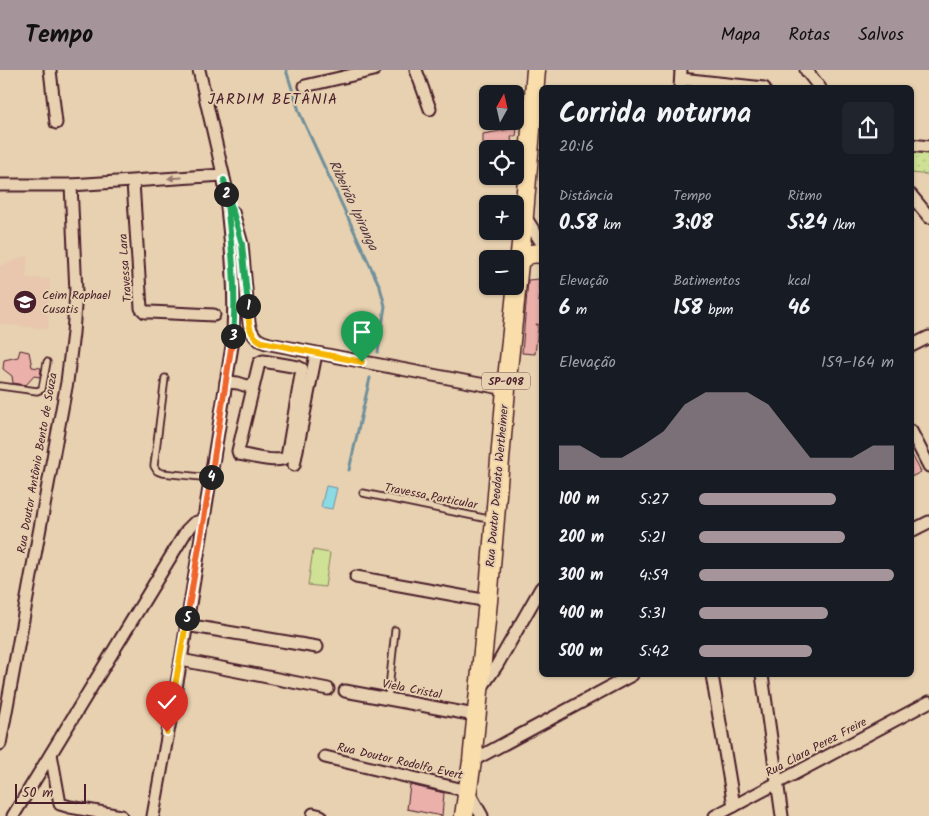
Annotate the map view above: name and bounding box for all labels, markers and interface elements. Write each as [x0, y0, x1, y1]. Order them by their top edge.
text: Tempo [25, 16, 93, 55]
text: Mapa [721, 21, 760, 50]
text: Rotas [788, 21, 830, 50]
text: Salvos [858, 21, 904, 50]
north arrow [479, 85, 524, 130]
map controls [479, 85, 524, 295]
district label: JARDIM BETÂNIA [208, 88, 338, 112]
text: Corrida noturna [559, 92, 751, 137]
button: share [842, 102, 894, 154]
text: 20:16 [559, 134, 594, 159]
button: locate [479, 140, 524, 185]
water label: Ribeirão Ipiranga [322, 156, 384, 256]
one-way arrow [166, 175, 182, 183]
pin: 2 [214, 182, 238, 206]
text: 2 [222, 183, 231, 205]
text: Distância [559, 185, 613, 207]
text: Tempo [673, 185, 711, 207]
text: Ritmo [788, 185, 822, 207]
button: + [479, 195, 524, 240]
text: 0.58 [559, 207, 598, 240]
text: 3:08 [673, 207, 713, 240]
text: 5:24 [788, 207, 827, 240]
text: km [598, 214, 621, 236]
text: /km [827, 214, 855, 236]
street label: Travessa Lara [114, 233, 137, 303]
button: − [479, 250, 524, 295]
text: Elevação [559, 270, 609, 292]
text: Batimentos [673, 270, 740, 292]
text: kcal [788, 270, 810, 292]
place label: Ceim Raphael Cusatis [42, 286, 111, 319]
school or university icon: Ceim Raphael Cusatis [12, 289, 38, 315]
text: 6 [559, 292, 570, 325]
text: 158 [673, 292, 703, 325]
text: 46 [788, 292, 810, 325]
pin: 1 [236, 294, 260, 318]
text: 1 [246, 295, 251, 317]
text: m [570, 299, 587, 321]
text: bpm [703, 299, 734, 321]
pin [341, 311, 383, 362]
icon: arrive [348, 318, 376, 346]
pin: 3 [220, 324, 246, 348]
text: 3 [230, 325, 237, 347]
text: Elevação [559, 350, 616, 375]
text: 159–164 m [821, 350, 894, 375]
street label: Rua Doutor Antônio Bento de Souza [12, 371, 63, 555]
road number: SP-098 [482, 372, 530, 390]
street label: Rua Doutor Deodato Wertheimer [481, 403, 514, 568]
pin: 4 [198, 464, 224, 490]
text: 4 [208, 466, 215, 488]
street label: Travessa Particular [383, 478, 480, 515]
text: 100 m [559, 487, 600, 512]
text: 5:27 [639, 487, 668, 512]
text: 200 m [559, 525, 604, 550]
text: 5:21 [639, 525, 666, 550]
text: 300 m [559, 563, 603, 588]
text: 4:59 [639, 563, 668, 588]
text: 400 m [559, 601, 603, 626]
text: 5:31 [639, 601, 666, 626]
pin: 5 [174, 606, 200, 630]
text: 5 [184, 607, 191, 629]
text: 500 m [559, 639, 603, 664]
text: 5:42 [639, 639, 670, 664]
street label: Viela Cristal [380, 674, 443, 705]
pin [146, 681, 188, 732]
icon: check [153, 688, 181, 716]
street label: Rua Clara Perez Freire [762, 712, 871, 782]
street label: Rua Doutor Rodolfo Evert [335, 738, 465, 785]
scale bar [15, 781, 86, 804]
text: 50 m [22, 782, 53, 804]

